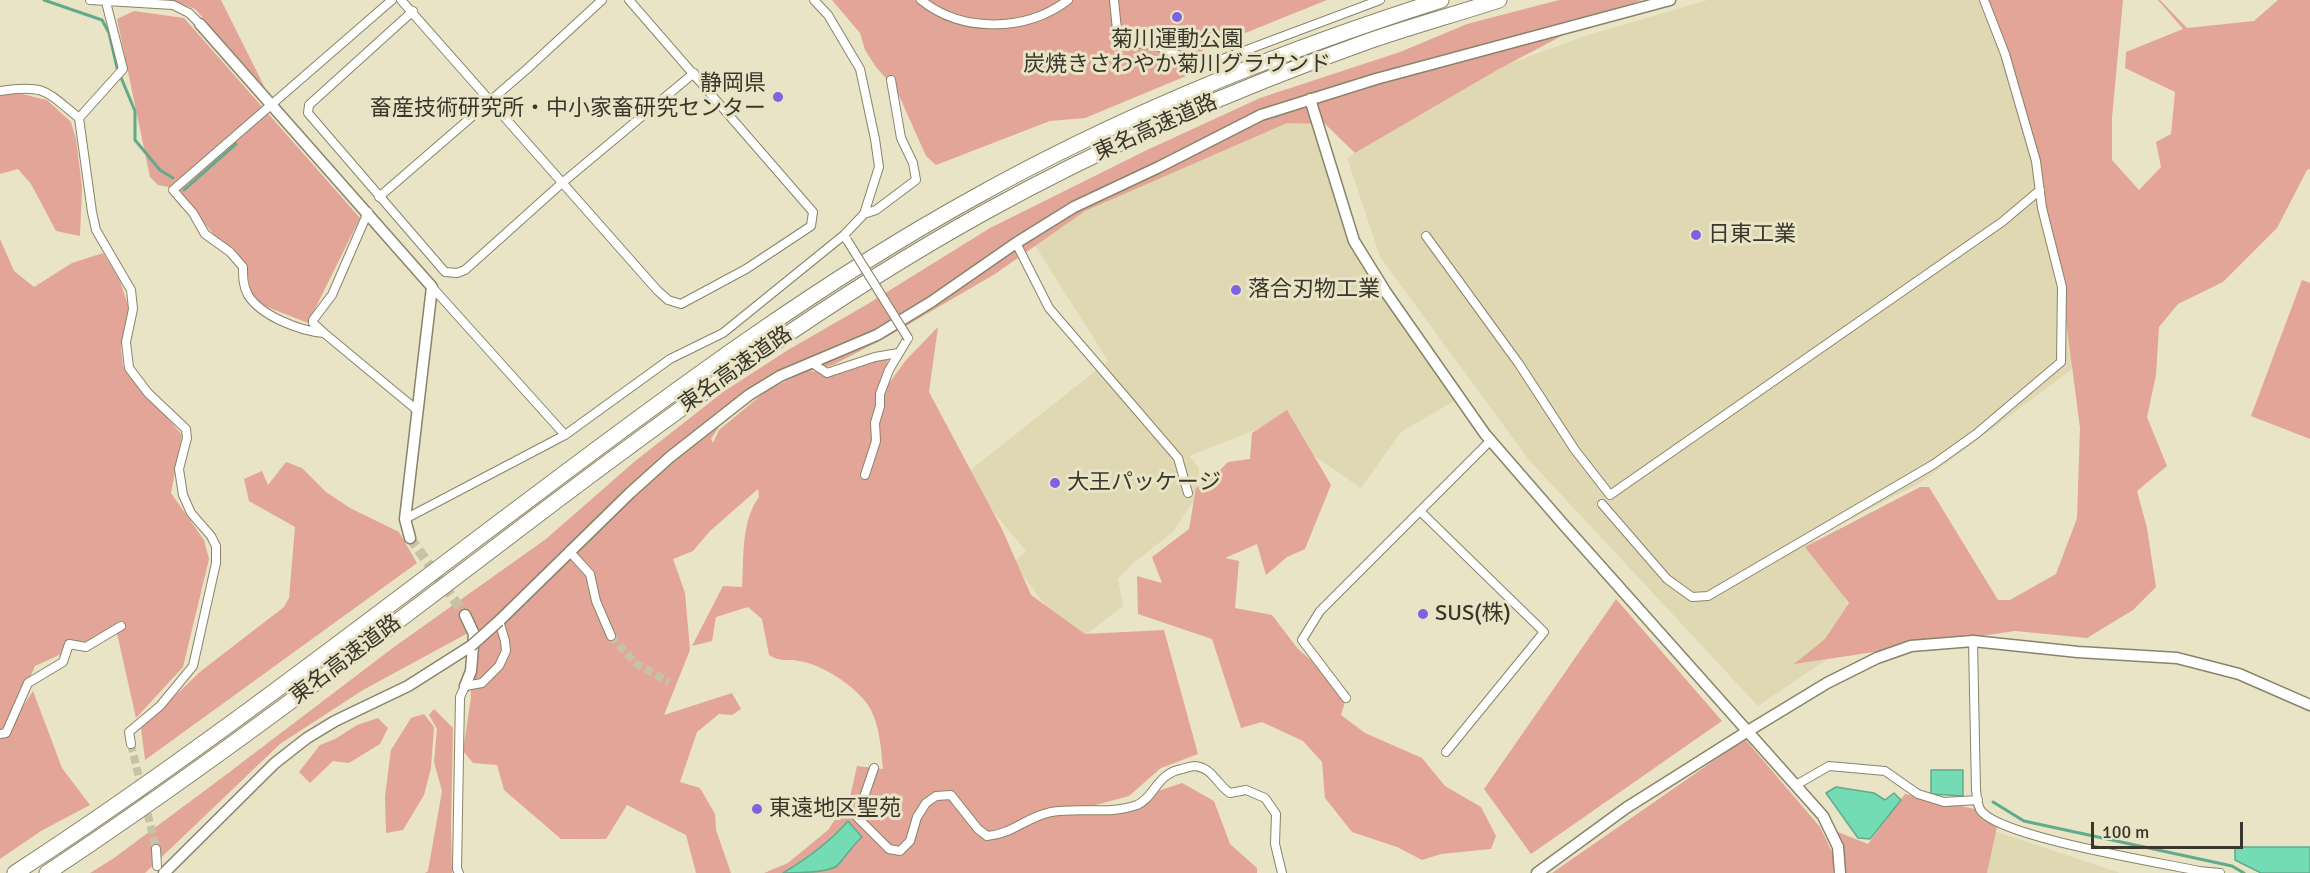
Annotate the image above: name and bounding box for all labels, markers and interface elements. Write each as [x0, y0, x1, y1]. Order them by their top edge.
marker: 菊川運動公園 炭焼きさわやか菊川グラウンド [1170, 10, 1184, 24]
place label: 菊川運動公園 炭焼きさわやか菊川グラウンド [1023, 27, 1331, 78]
place label: 静岡県 畜産技術研究所・中小家畜研究センター [370, 71, 766, 122]
street label: 東名高速道路 [1090, 89, 1222, 167]
marker: 静岡県 畜産技術研究所・中小家畜研究センター [771, 90, 785, 104]
place label: 日東工業 [1708, 222, 1796, 248]
marker: 日東工業 [1689, 228, 1703, 242]
place label: 落合刃物工業 [1248, 277, 1380, 303]
marker: 落合刃物工業 [1229, 283, 1243, 297]
street label: 東名高速道路 [674, 321, 798, 419]
place label: 大王パッケージ [1067, 470, 1221, 496]
marker: 大王パッケージ [1048, 476, 1062, 490]
place label: SUS(株) [1435, 601, 1511, 627]
marker: SUS(株) [1416, 607, 1430, 621]
street label: 東名高速道路 [285, 610, 407, 710]
place label: 東遠地区聖苑 [769, 796, 901, 822]
marker: 東遠地区聖苑 [750, 802, 764, 816]
scale bar [2094, 810, 2246, 848]
text: 100 m [2102, 821, 2149, 843]

